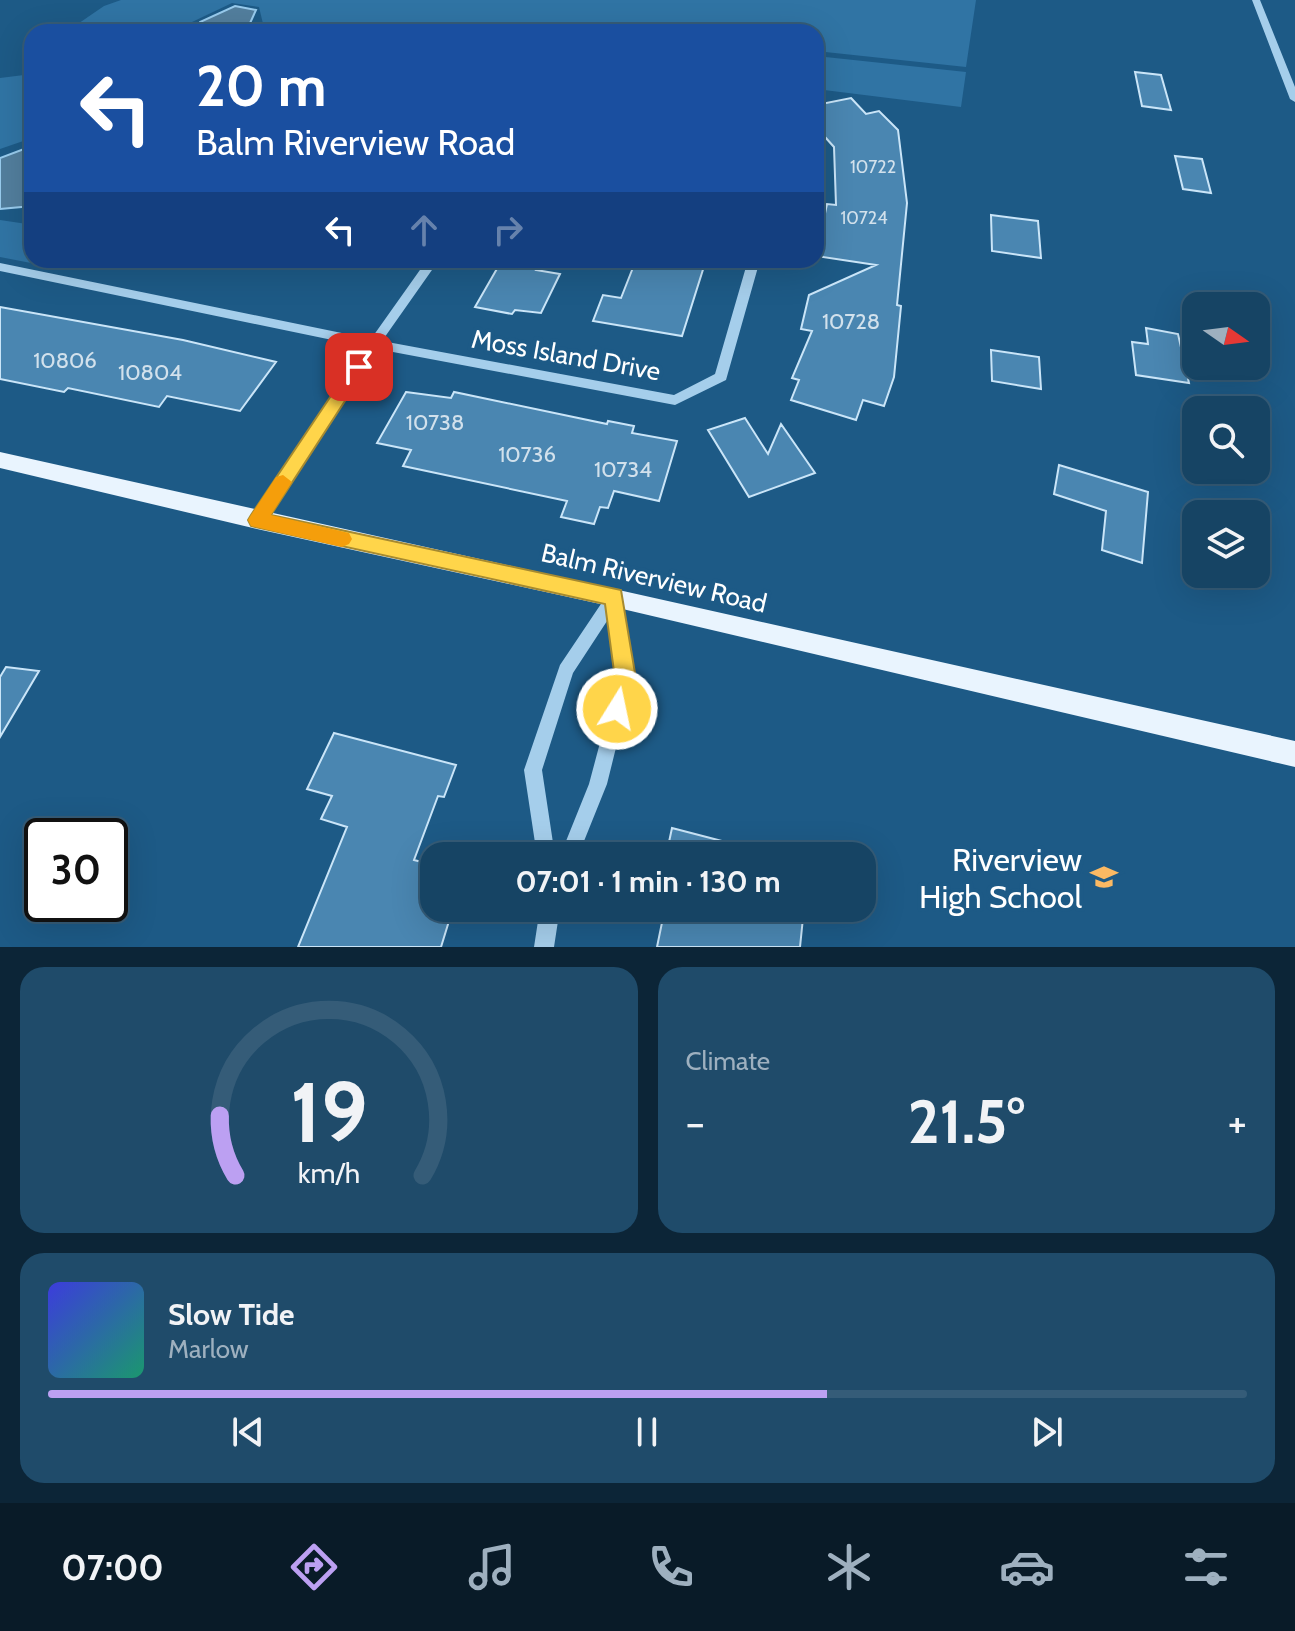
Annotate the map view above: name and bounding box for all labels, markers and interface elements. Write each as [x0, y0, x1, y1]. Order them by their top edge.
text: 20 m [196, 52, 326, 120]
icon: left [64, 56, 168, 160]
text: Balm Riverview Road [196, 120, 515, 164]
house number: 10722 [850, 156, 896, 178]
house number: 10724 [840, 207, 888, 229]
icon: left [318, 208, 362, 252]
icon: ahead [402, 208, 446, 252]
icon: right [486, 208, 530, 252]
north arrow [1182, 292, 1270, 380]
map controls [1182, 292, 1270, 588]
house number: 10728 [822, 308, 880, 335]
street label: Moss Island Drive [469, 323, 663, 387]
pin [325, 333, 393, 401]
icon: arrive [337, 345, 381, 389]
house number: 10806 [33, 347, 97, 374]
house number: 10804 [118, 359, 182, 386]
button: search [1182, 396, 1270, 484]
house number: 10738 [406, 409, 464, 436]
house number: 10736 [498, 441, 556, 468]
house number: 10734 [594, 456, 652, 483]
button: layers [1182, 500, 1270, 588]
street label: Balm Riverview Road [538, 536, 770, 620]
position arrow [575, 667, 659, 751]
speed limit sign: 30 [24, 818, 128, 922]
place label: Riverview High School [919, 840, 1082, 916]
school or university icon: Riverview High School [1089, 862, 1119, 892]
text: 07:01 · 1 min · 130 m [515, 863, 781, 900]
text: Climate [686, 1045, 770, 1077]
text: 19 [290, 1062, 367, 1163]
text: 21.5° [908, 1085, 1025, 1158]
text: − [686, 1096, 705, 1149]
text: + [1228, 1096, 1247, 1149]
text: km/h [297, 1155, 360, 1190]
text: Slow Tide [168, 1296, 295, 1333]
text: Marlow [168, 1333, 249, 1365]
icon: previous [226, 1410, 270, 1454]
icon: pause [625, 1410, 669, 1454]
icon: next [1025, 1410, 1069, 1454]
icon: directions [286, 1539, 342, 1595]
icon: music [464, 1539, 520, 1595]
icon: phone [643, 1539, 699, 1595]
icon: climate [821, 1539, 877, 1595]
icon: car [999, 1539, 1055, 1595]
icon: filters [1178, 1539, 1234, 1595]
text: 07:00 [61, 1545, 164, 1589]

